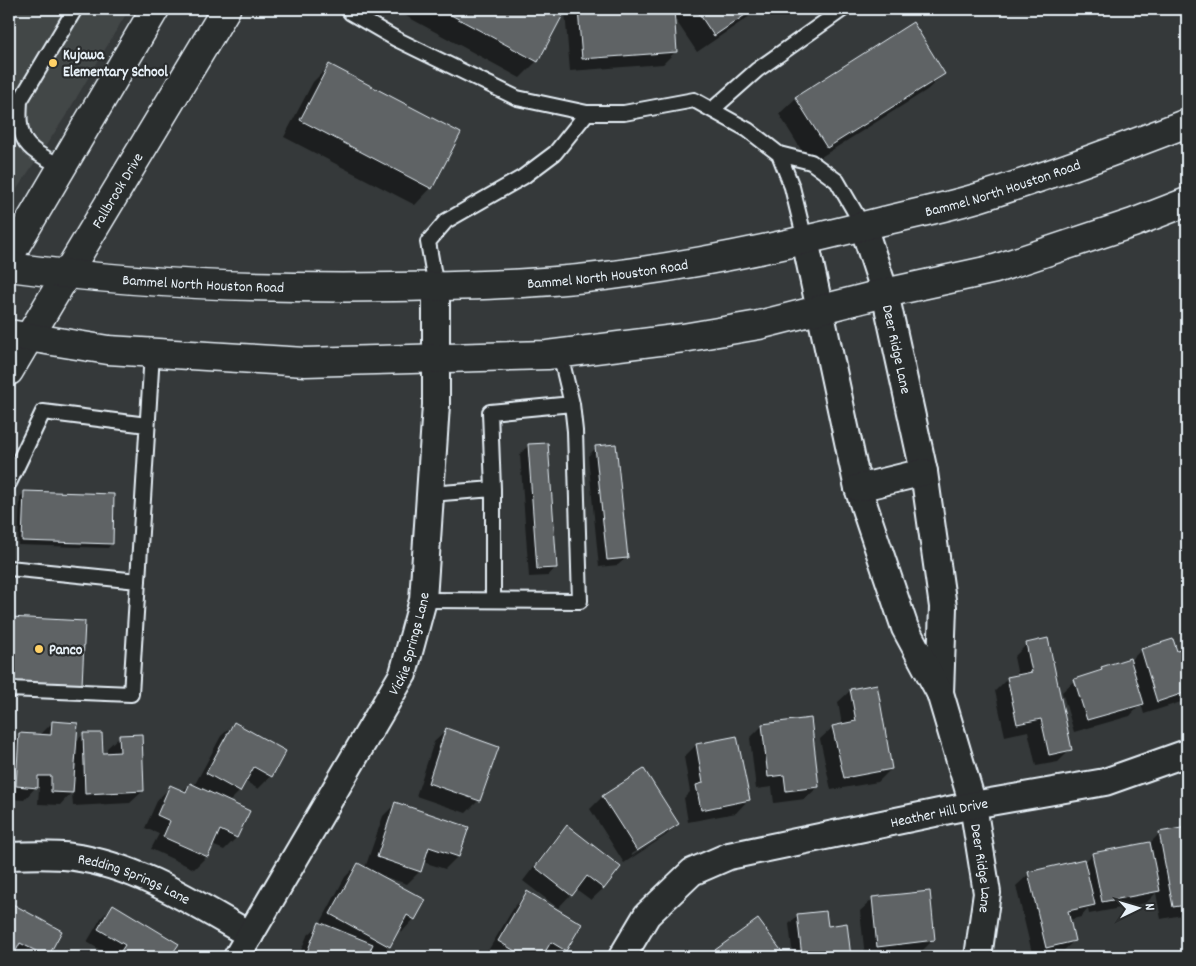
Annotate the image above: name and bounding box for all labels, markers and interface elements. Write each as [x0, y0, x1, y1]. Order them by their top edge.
place label: Kujawa Elementary School [63, 45, 168, 84]
marker: Kujawa Elementary School [47, 57, 59, 69]
street label: Fallbrook Drive [87, 149, 150, 233]
street label: Bammel North Houston Road [923, 155, 1084, 224]
street label: Bammel North Houston Road [527, 255, 690, 296]
street label: Bammel North Houston Road [121, 270, 284, 300]
street label: Deer Ridge Lane [875, 303, 916, 397]
street label: Vickie Springs Lane [384, 591, 437, 700]
place label: Panco [49, 640, 83, 662]
marker: Panco [33, 643, 45, 655]
street label: Heather Hill Drive [889, 793, 990, 835]
street label: Deer Ridge Lane [963, 822, 996, 915]
street label: Redding Springs Lane [76, 849, 194, 912]
north arrow [1114, 884, 1164, 934]
text: N [1139, 903, 1159, 911]

